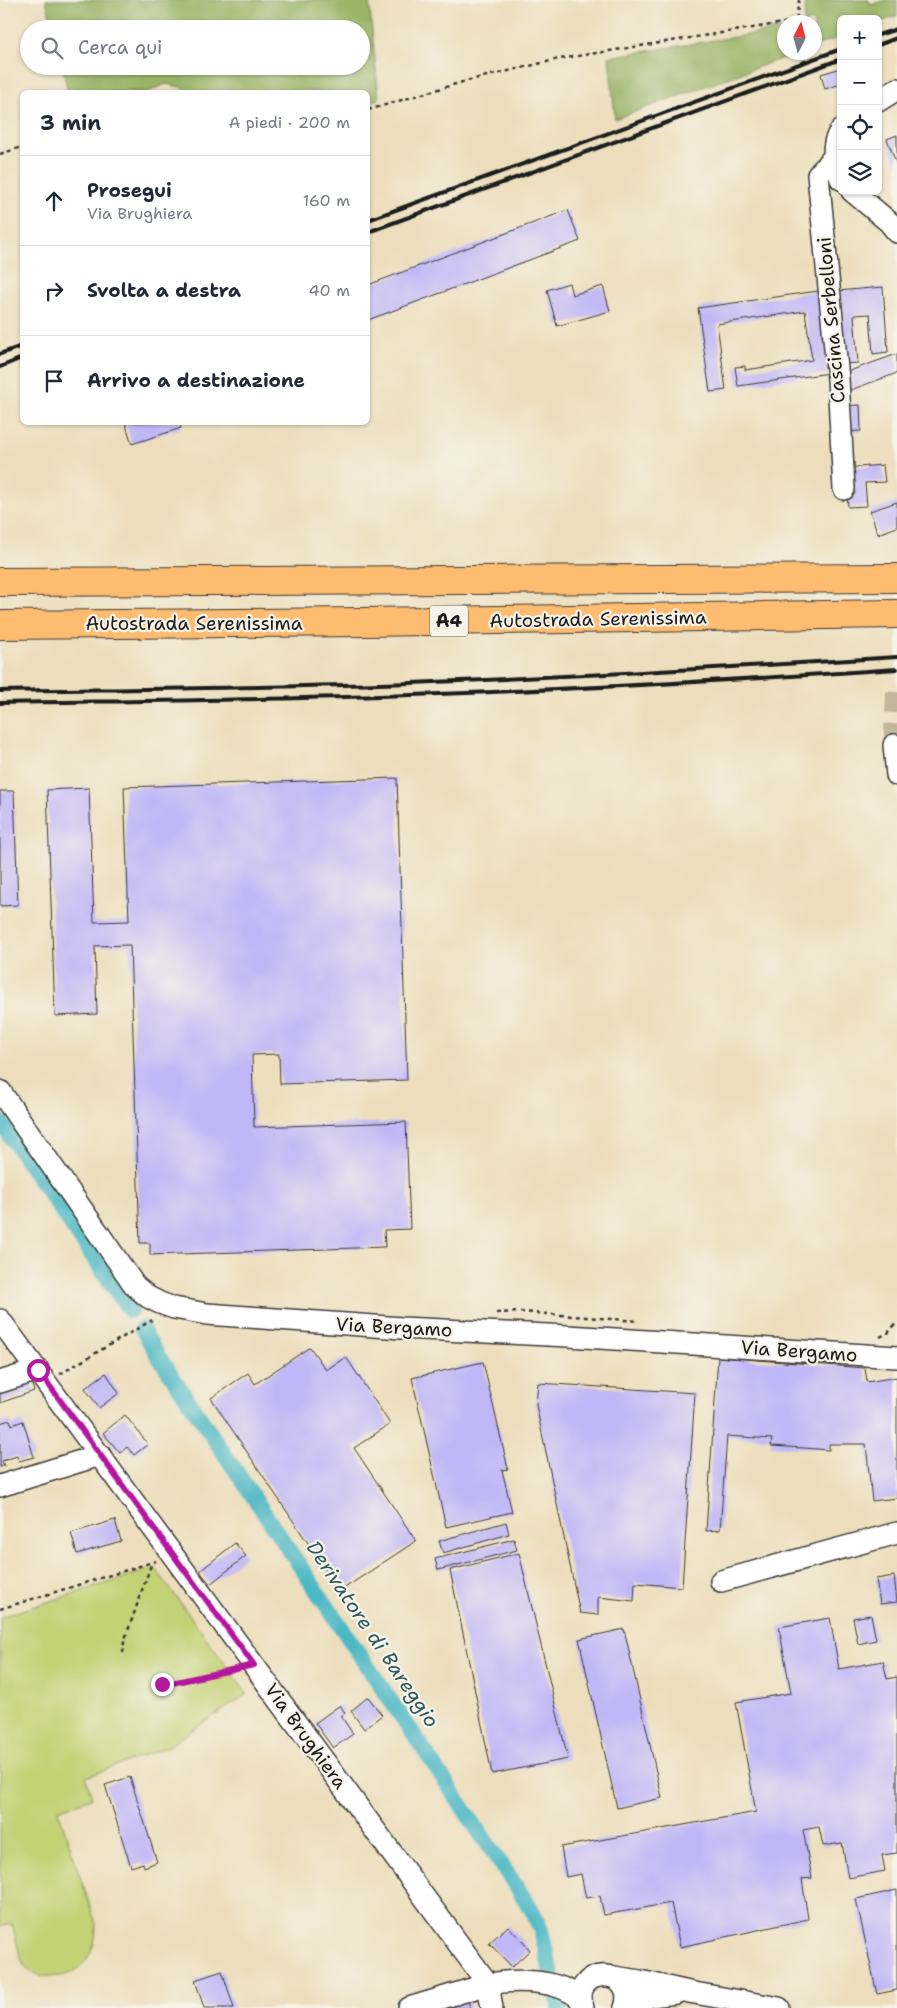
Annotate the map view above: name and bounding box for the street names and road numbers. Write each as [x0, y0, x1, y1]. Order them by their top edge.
street label: Cascina Serbelloni [811, 236, 851, 404]
street label: Autostrada Serenissima [489, 605, 707, 633]
road number: A4 [430, 606, 468, 636]
street label: Autostrada Serenissima [85, 611, 303, 636]
street label: Via Bergamo [335, 1311, 453, 1343]
street label: Via Bergamo [740, 1334, 858, 1368]
street label: Via Brughiera [259, 1678, 353, 1794]

